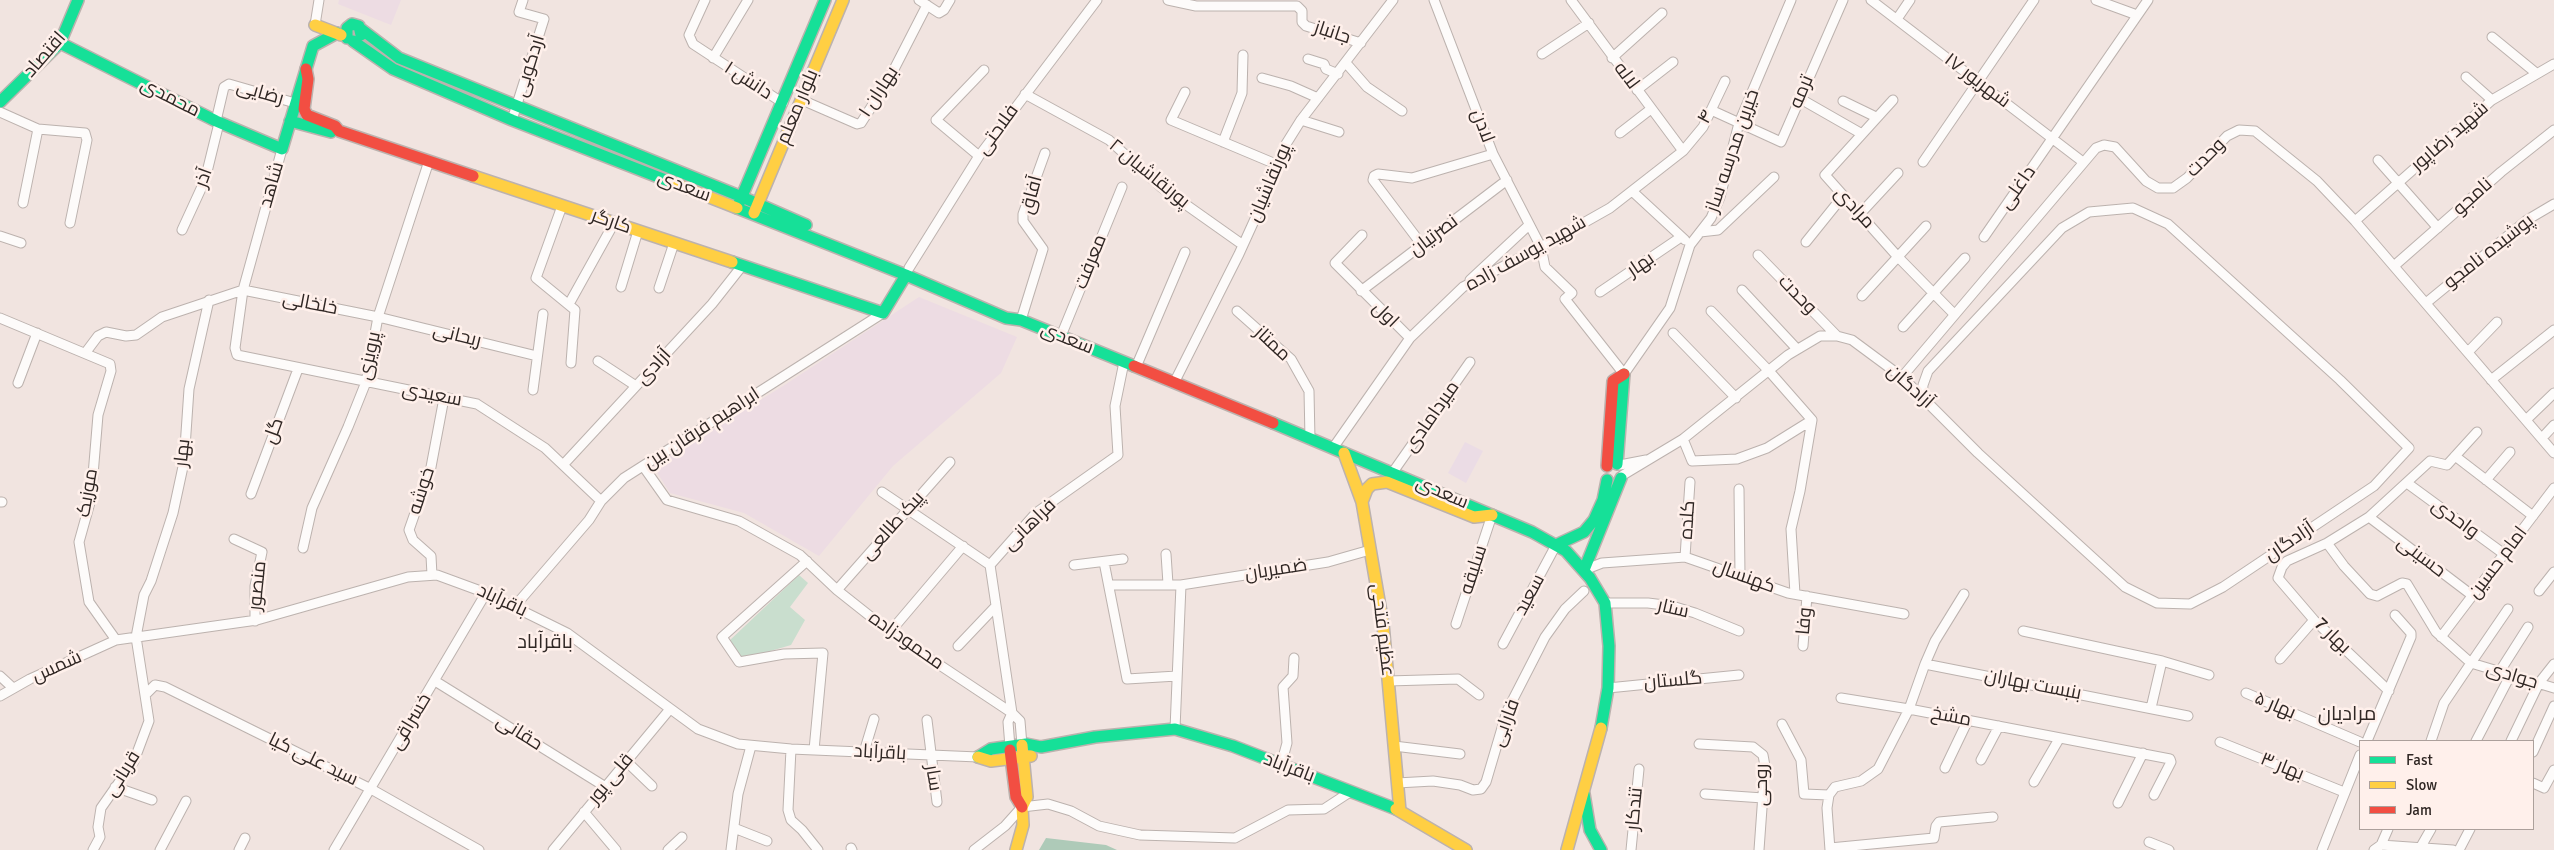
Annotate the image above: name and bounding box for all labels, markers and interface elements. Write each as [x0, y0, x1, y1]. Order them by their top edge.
street label: جانباز [1311, 16, 1353, 50]
street label: اقتصاد [19, 27, 71, 83]
street label: آردکوبی [510, 32, 550, 100]
street label: ۱۷ شهریور [1939, 49, 2015, 113]
street label: دانش ۱ [720, 57, 776, 105]
street label: لاله [1608, 58, 1644, 94]
street label: بهاران ۱ [854, 62, 904, 122]
street label: بلوار معلم [772, 66, 824, 148]
street label: ترمه [1785, 72, 1819, 112]
street label: محمدی [136, 73, 204, 123]
street label: رضایی [234, 75, 286, 111]
street label: خیرین مدرسه ساز [1701, 86, 1765, 216]
street label: شهید رضاپور [2407, 97, 2493, 177]
street label: فلاحتی [972, 100, 1024, 160]
street label: لادن [1465, 106, 1499, 146]
street label: ۴ [1693, 106, 1719, 128]
street label: پورنقاشیان ۲ [1104, 134, 1194, 214]
street label: وحدت [2182, 134, 2230, 182]
street label: پورنقاشیان [1243, 140, 1297, 226]
street label: شاهد [255, 159, 289, 211]
street label: داغلی [1995, 162, 2041, 214]
street label: آذر [190, 165, 218, 191]
street label: سعدی [654, 167, 714, 207]
street label: آفاق [1016, 173, 1048, 217]
street label: نامجو [2449, 173, 2497, 221]
street label: مرادی [1829, 182, 1879, 234]
street label: کارگر [588, 205, 634, 239]
street label: نصرتیان [1405, 210, 1463, 262]
street label: پوشیده نامجو [2439, 210, 2539, 294]
street label: شهید یوسف زاده [1462, 211, 1590, 297]
street label: معرفت [1070, 231, 1112, 293]
street label: بهار [1623, 248, 1659, 282]
street label: وحدت [1773, 271, 1821, 319]
street label: خلخالی [281, 288, 339, 320]
street label: اول [1367, 297, 1403, 333]
street label: سعدی [1037, 318, 1097, 360]
street label: ریحانی [430, 319, 484, 353]
street label: ممتاز [1249, 322, 1295, 366]
street label: پرویزی [354, 330, 386, 382]
street label: آزادی [632, 344, 676, 390]
street label: آزادگان [1882, 360, 1938, 414]
street label: میردامادی [1399, 377, 1465, 457]
street label: سعیدی [400, 378, 464, 412]
street label: ابراهیم فرقان بین [640, 383, 764, 475]
street label: گل [259, 415, 289, 447]
street label: بهار [170, 438, 196, 468]
street label: خوشه [404, 465, 440, 517]
street label: موزیک [73, 467, 103, 519]
street label: سعدی [1412, 471, 1472, 515]
street label: پیک طالعی [856, 487, 930, 565]
street label: فراهانی [999, 494, 1061, 556]
street label: واحدی [2427, 494, 2483, 544]
street label: کلده [1675, 500, 1701, 540]
street label: آزادگان [2261, 517, 2319, 567]
street label: امام حسین [2463, 522, 2533, 604]
street label: حسینی [2392, 531, 2450, 583]
street label: سلیقه [1455, 543, 1493, 597]
street label: ضمیریان [1243, 554, 1309, 586]
street label: کهنسال [1710, 555, 1778, 599]
street label: منصور [244, 560, 272, 612]
street label: سعید [1510, 570, 1550, 620]
street label: باقرآباد [473, 579, 531, 623]
street label: عظیم فتحی [1365, 582, 1399, 678]
street label: ستار [1655, 594, 1691, 624]
street label: وفا [1792, 606, 1818, 636]
street label: محمودزاده [864, 607, 948, 675]
street label: بهار 7 [2309, 613, 2355, 659]
district label: باقرآباد [517, 631, 573, 655]
street label: شمس [29, 646, 85, 688]
street label: جوادی [2483, 657, 2541, 695]
street label: بنبست بهاران [1983, 664, 2083, 706]
street label: گلستان [1643, 667, 1703, 695]
street label: بهار ۵ [2251, 687, 2299, 725]
street label: خسراقی [385, 690, 437, 754]
street label: فارابی [1487, 696, 1525, 750]
street label: مشخ [1929, 702, 1973, 732]
district label: مرادیان [2318, 703, 2376, 727]
street label: حقانی [492, 710, 546, 756]
street label: سید علی کیا [265, 729, 361, 791]
street label: باقرآباد [853, 740, 907, 766]
legend [2359, 740, 2534, 830]
street label: قربانی [100, 747, 146, 801]
street label: باقرآباد [1260, 748, 1318, 788]
street label: بهار ۳ [2257, 748, 2307, 786]
street label: قلی پور [583, 749, 639, 809]
text: Fast [2406, 751, 2433, 769]
street label: سار [920, 763, 946, 793]
street label: روحی [1751, 764, 1773, 806]
text: Slow [2406, 776, 2437, 794]
street label: تندکار [1622, 786, 1648, 832]
text: Jam [2406, 801, 2432, 819]

